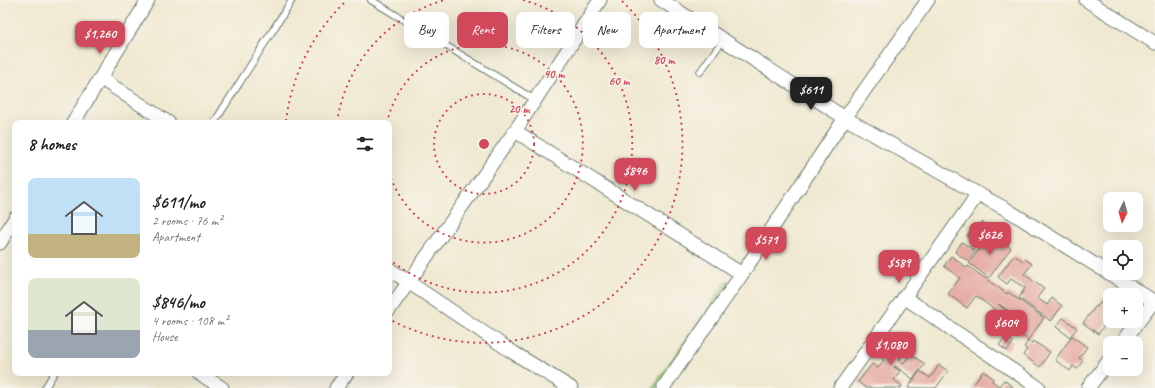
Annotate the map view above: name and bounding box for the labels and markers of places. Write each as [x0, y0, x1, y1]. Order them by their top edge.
pin: $1,260 [67, 21, 133, 55]
pin: $611 [787, 77, 835, 111]
centre of rings [477, 137, 491, 151]
pin: $846 [611, 158, 659, 192]
pin: $626 [966, 222, 1014, 256]
pin: $571 [742, 227, 790, 261]
pin: $589 [875, 250, 923, 284]
pin: $604 [982, 310, 1030, 344]
pin: $1,080 [858, 332, 924, 366]

